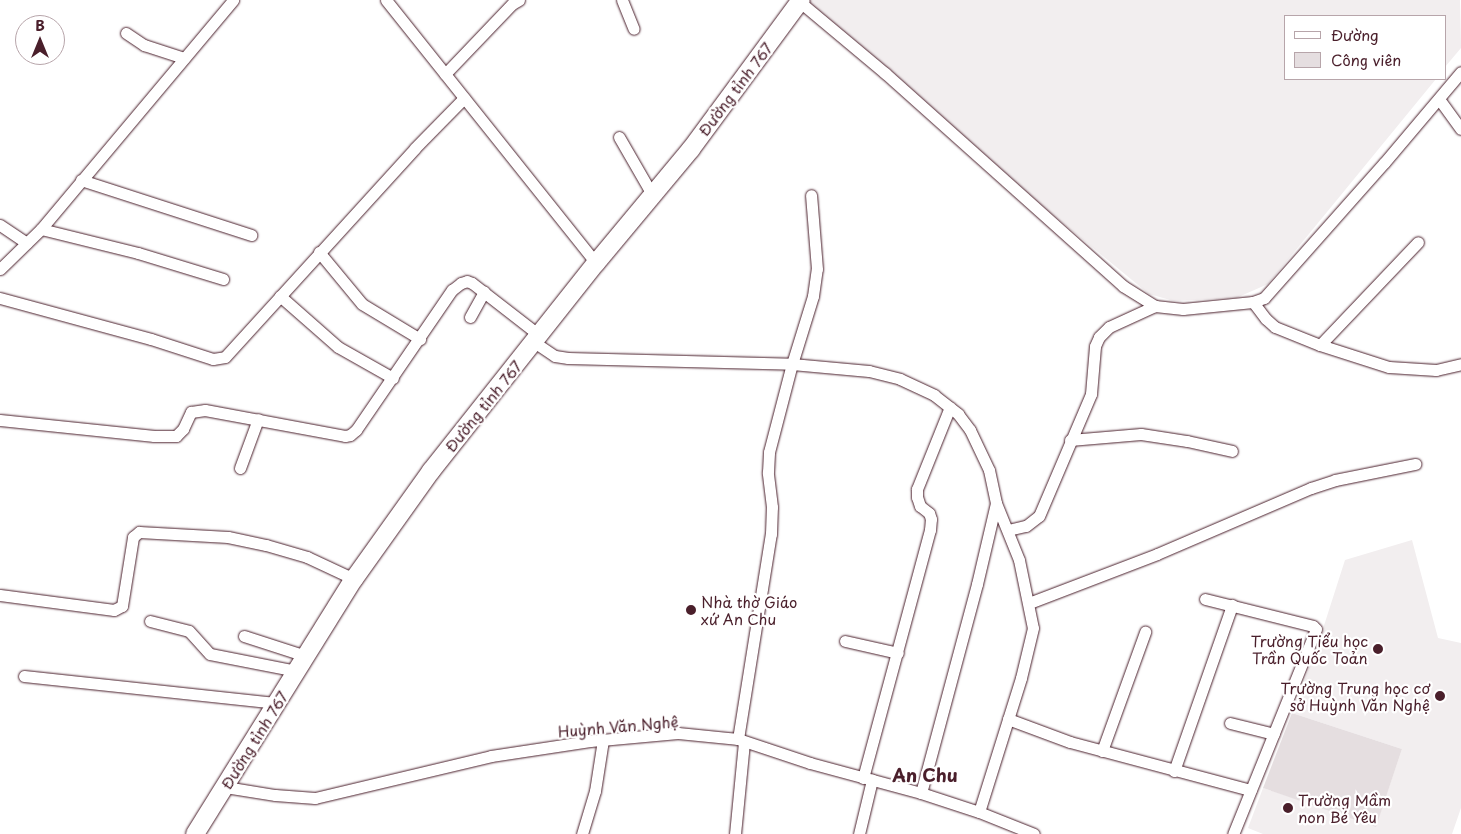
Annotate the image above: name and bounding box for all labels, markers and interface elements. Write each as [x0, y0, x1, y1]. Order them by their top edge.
north arrow [15, 15, 65, 65]
text: B [35, 15, 45, 36]
legend [1284, 15, 1446, 80]
text: Đường [1331, 23, 1379, 46]
street label: Đường tỉnh 767 [694, 39, 776, 139]
text: Công viên [1331, 48, 1401, 71]
street label: Đường tỉnh 767 [441, 357, 525, 455]
place label: Nhà thờ Giáo xứ An Chu [701, 592, 798, 627]
marker: Nhà thờ Giáo xứ An Chu [685, 604, 697, 616]
place label: Trường Tiểu học Trần Quốc Toản [1251, 631, 1368, 666]
marker: Trường Tiểu học Trần Quốc Toản [1372, 643, 1384, 655]
place label: Trường Trung học cơ sở Huỳnh Văn Nghệ [1280, 678, 1430, 713]
street label: Đường tỉnh 767 [217, 688, 291, 792]
marker: Trường Trung học cơ sở Huỳnh Văn Nghệ [1434, 690, 1446, 702]
street label: Huỳnh Văn Nghệ [557, 712, 679, 740]
district label: An Chu [892, 764, 958, 786]
place label: Trường Mầm non Bé Yêu [1298, 790, 1391, 825]
marker: Trường Mầm non Bé Yêu [1282, 802, 1294, 814]

